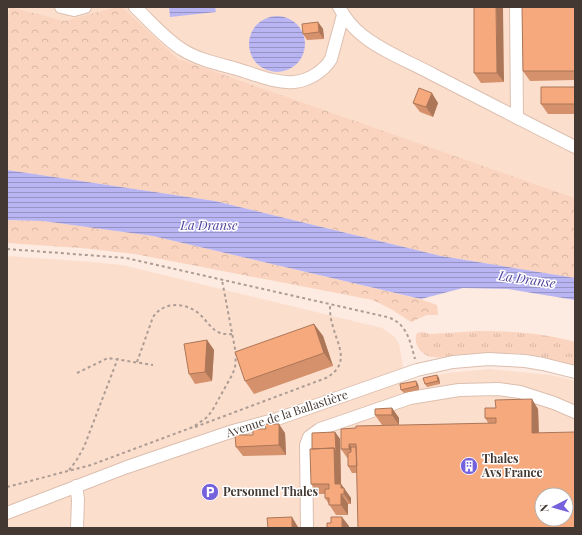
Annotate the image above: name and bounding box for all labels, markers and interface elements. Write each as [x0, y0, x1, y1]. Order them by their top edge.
water label: La Dranse [179, 216, 238, 233]
water label: La Dranse [497, 266, 557, 291]
street label: Avenue de la Ballastière [223, 386, 350, 441]
place label: Thales Avs France [481, 450, 543, 480]
building icon: Thales Avs France [459, 456, 479, 476]
parking icon: Personnel Thales [200, 482, 220, 502]
place label: Personnel Thales [223, 483, 319, 499]
north arrow [534, 487, 574, 527]
text: N [536, 503, 551, 513]

